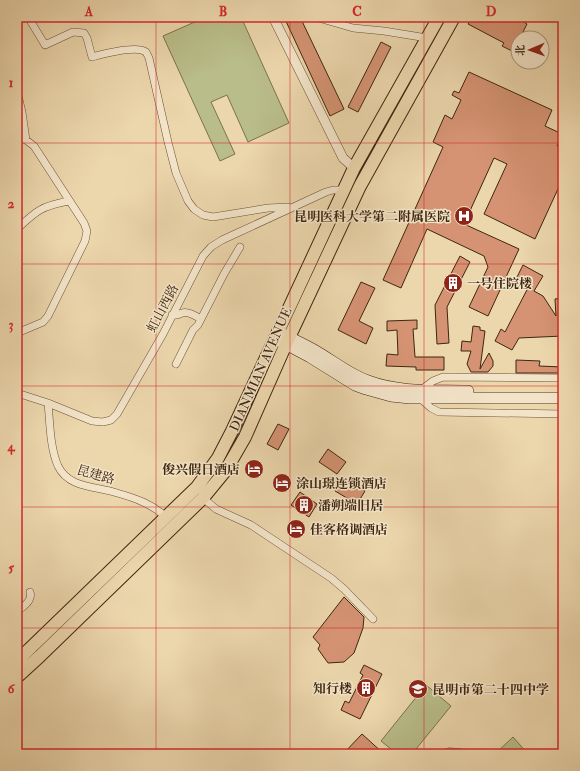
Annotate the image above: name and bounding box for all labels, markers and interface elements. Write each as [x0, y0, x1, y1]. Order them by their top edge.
text: A [84, 4, 94, 20]
text: B [219, 4, 227, 20]
text: C [352, 4, 362, 20]
text: D [486, 4, 497, 20]
north arrow [510, 30, 550, 70]
text: 北 [514, 45, 527, 56]
text: 1 [9, 75, 14, 91]
text: 2 [8, 196, 15, 212]
hospital icon: 昆明医科大学第二附属医院 [453, 205, 475, 227]
place label: 昆明医科大学第二附属医院 [294, 209, 450, 225]
building icon: 一号住院楼 [442, 272, 464, 294]
place label: 一号住院楼 [467, 276, 532, 292]
street label: 虹山西路 [144, 282, 182, 335]
street label: DIANMIAN AVENUE [226, 305, 295, 434]
text: 3 [9, 317, 14, 333]
text: 4 [6, 439, 15, 455]
hotel icon: 俊兴假日酒店 [243, 458, 265, 480]
street label: 昆建路 [75, 462, 117, 488]
place label: 俊兴假日酒店 [162, 462, 240, 478]
hotel icon: 涂山璟连锁酒店 [271, 472, 293, 494]
place label: 涂山璟连锁酒店 [296, 476, 387, 492]
building icon: 潘朔端旧居 [293, 494, 315, 516]
place label: 潘朔端旧居 [318, 498, 383, 514]
hotel icon: 佳客格调酒店 [285, 518, 307, 540]
place label: 佳客格调酒店 [310, 522, 388, 538]
text: 5 [8, 560, 14, 576]
building icon: 知行楼 [355, 677, 377, 699]
school or university icon: 昆明市第二十四中学 [407, 678, 429, 700]
text: 6 [8, 681, 16, 697]
place label: 知行楼 [313, 681, 352, 697]
place label: 昆明市第二十四中学 [432, 682, 549, 698]

